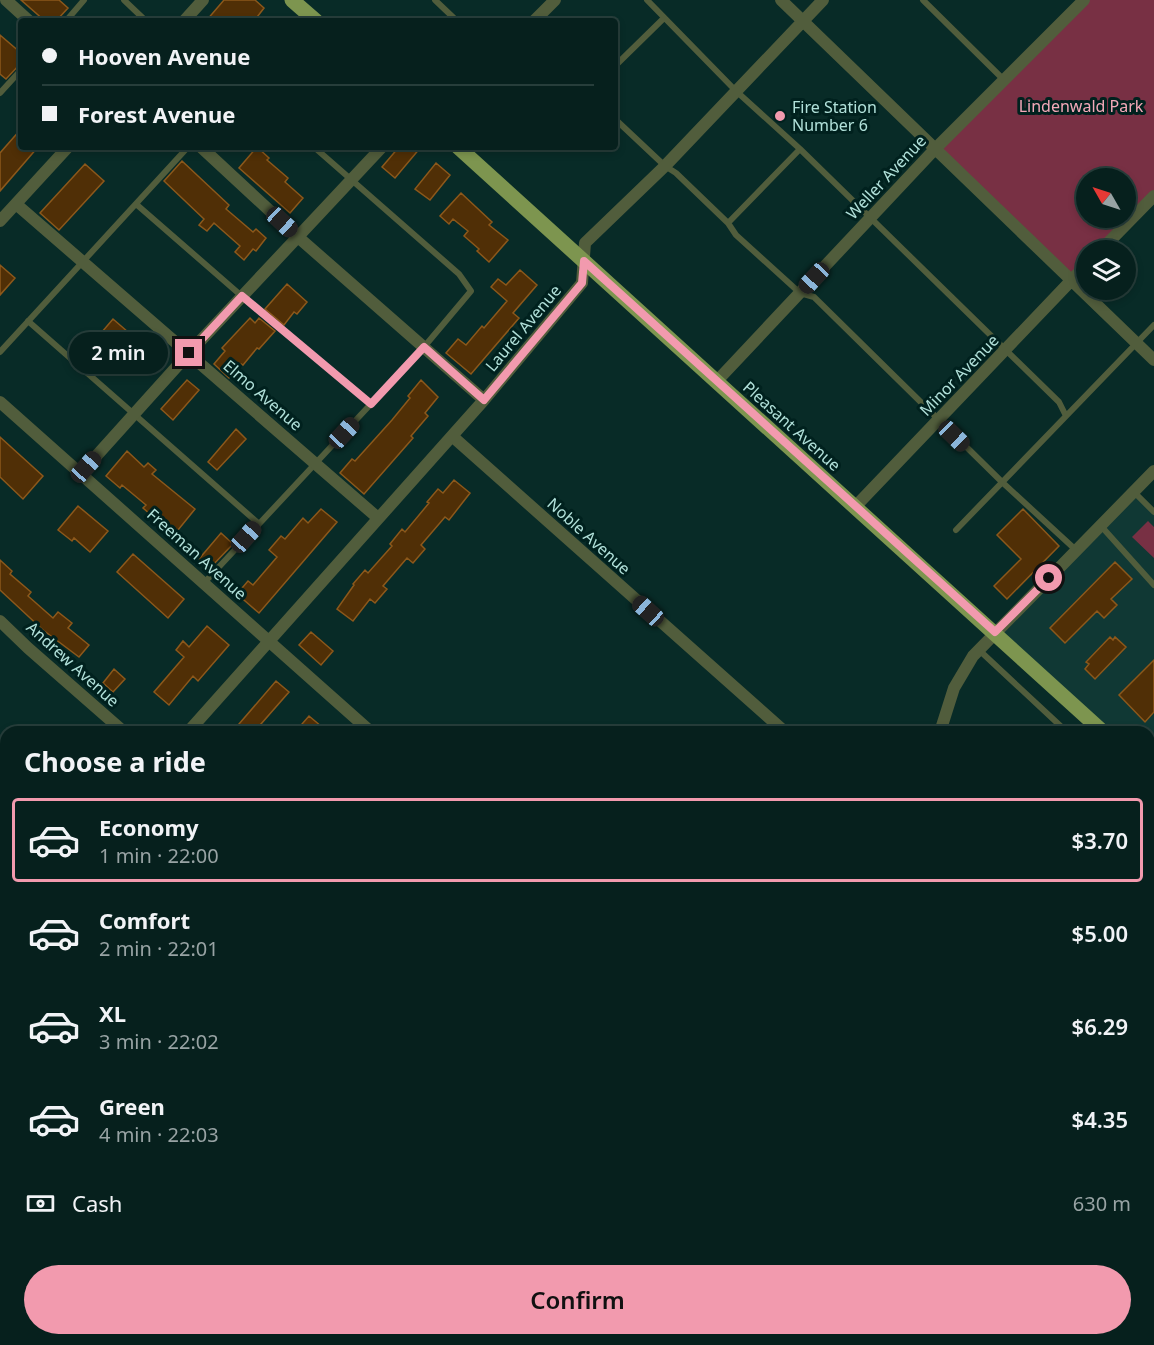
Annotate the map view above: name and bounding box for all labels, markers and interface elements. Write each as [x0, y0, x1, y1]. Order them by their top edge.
text: Hooven Avenue [78, 41, 250, 71]
park label: Lindenwald Park [1019, 95, 1144, 117]
place label: Fire Station Number 6 [792, 96, 877, 136]
text: Forest Avenue [78, 99, 235, 129]
marker: Fire Station Number 6 [773, 109, 787, 123]
street label: Weller Avenue [841, 130, 931, 224]
north arrow [1076, 168, 1136, 228]
map controls [1076, 168, 1136, 300]
car [263, 203, 301, 241]
button: layers [1076, 240, 1136, 300]
car [795, 259, 833, 297]
street label: Laurel Avenue [480, 280, 566, 376]
street label: Minor Avenue [915, 330, 1003, 420]
callout: 2 min [69, 332, 168, 374]
text: 2 min [91, 339, 146, 366]
route end [175, 339, 202, 366]
street label: Elmo Avenue [219, 355, 307, 435]
street label: Pleasant Avenue [738, 376, 846, 476]
car [325, 414, 363, 452]
car [935, 417, 973, 455]
car [67, 448, 105, 486]
street label: Noble Avenue [543, 493, 635, 579]
street label: Freeman Avenue [143, 503, 251, 605]
car [227, 518, 265, 556]
route start [1035, 564, 1062, 591]
car [629, 592, 667, 630]
street label: Andrew Avenue [22, 616, 124, 712]
text: Choose a ride [24, 743, 206, 780]
text: Economy [99, 812, 198, 842]
icon: car [27, 813, 81, 867]
text: $3.70 [1072, 825, 1128, 855]
text: 1 min · 22:00 [99, 842, 219, 869]
text: Comfort [99, 905, 190, 935]
icon: car [27, 906, 81, 960]
text: $5.00 [1072, 918, 1128, 948]
text: 2 min · 22:01 [99, 935, 219, 962]
text: XL [99, 998, 126, 1028]
icon: car [27, 999, 81, 1053]
text: $6.29 [1072, 1011, 1128, 1041]
text: 3 min · 22:02 [99, 1028, 219, 1055]
text: Green [99, 1091, 165, 1121]
icon: car [27, 1092, 81, 1146]
text: $4.35 [1072, 1104, 1128, 1134]
text: 4 min · 22:03 [99, 1121, 219, 1148]
icon: cash [24, 1187, 57, 1220]
text: Cash [72, 1188, 122, 1218]
text: 630 m [1073, 1190, 1131, 1217]
button: Confirm [24, 1265, 1131, 1334]

